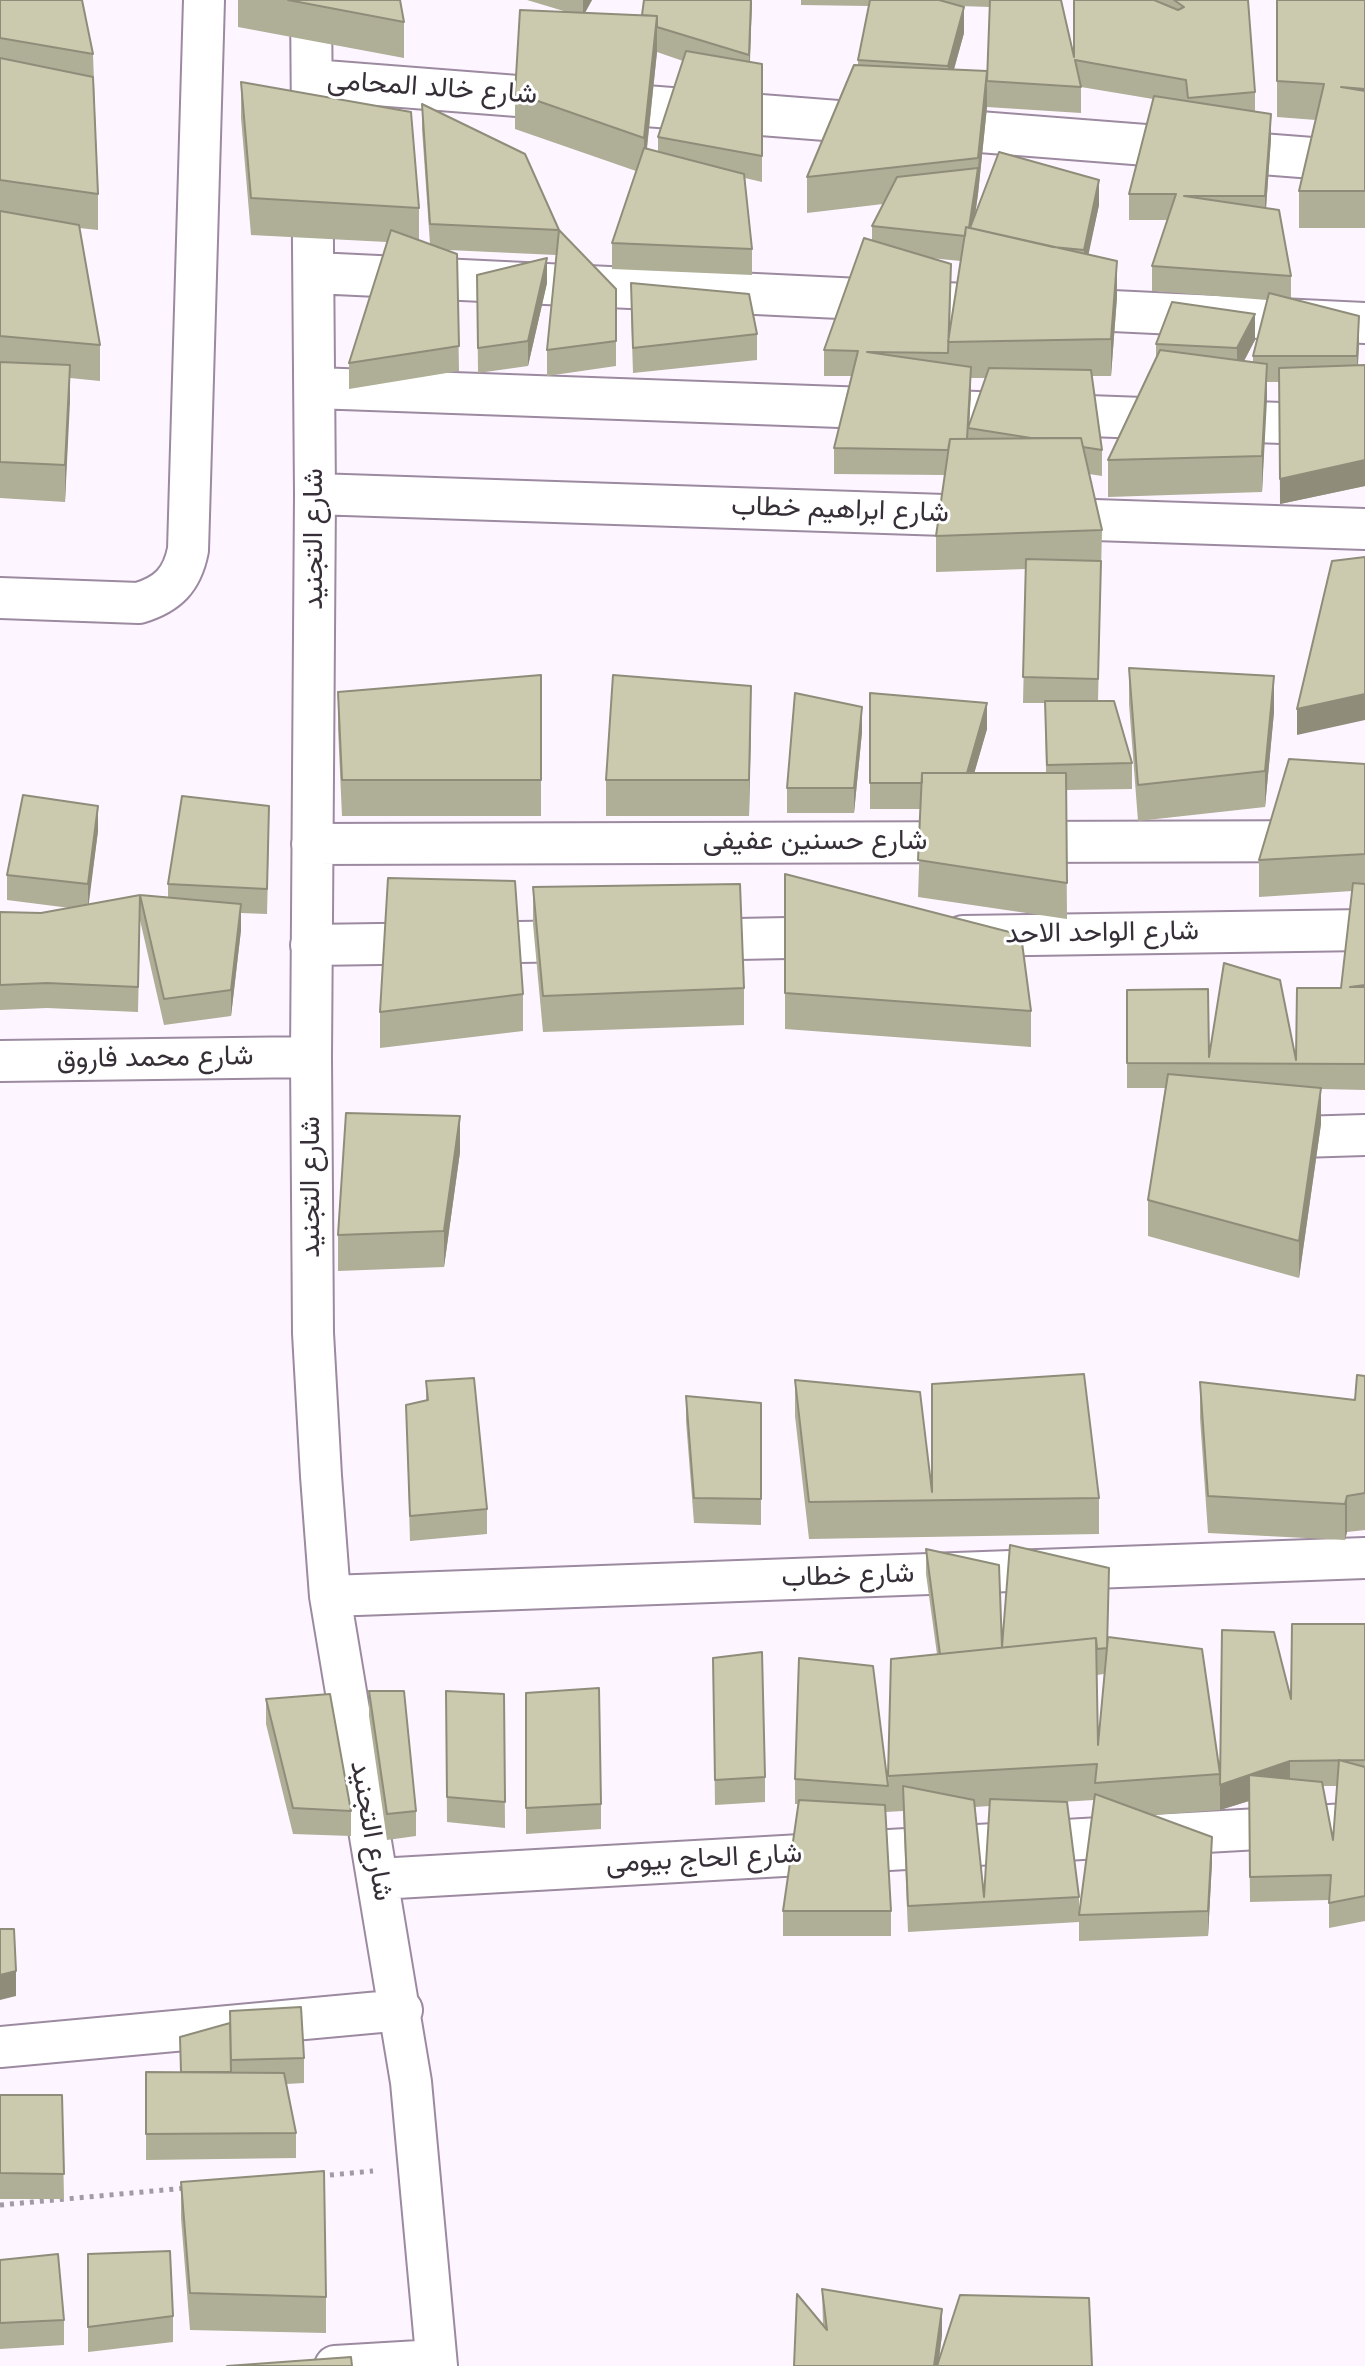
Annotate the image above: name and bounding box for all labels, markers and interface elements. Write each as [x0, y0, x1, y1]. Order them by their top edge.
street label: شارع خالد المحامى [326, 65, 538, 113]
street label: شارع التجنيد [298, 468, 332, 610]
street label: شارع ابراهيم خطاب [731, 490, 949, 532]
street label: شارع حسنين عفيفى [703, 825, 927, 859]
street label: شارع الواحد الاحد [1005, 916, 1199, 952]
street label: شارع محمد فاروق [56, 1040, 254, 1078]
street label: شارع التجنيد [295, 1116, 329, 1258]
street label: شارع خطاب [781, 1558, 915, 1596]
street label: شارع التجنيد [341, 1758, 399, 1904]
street label: شارع الحاج بيومى [605, 1838, 803, 1882]

